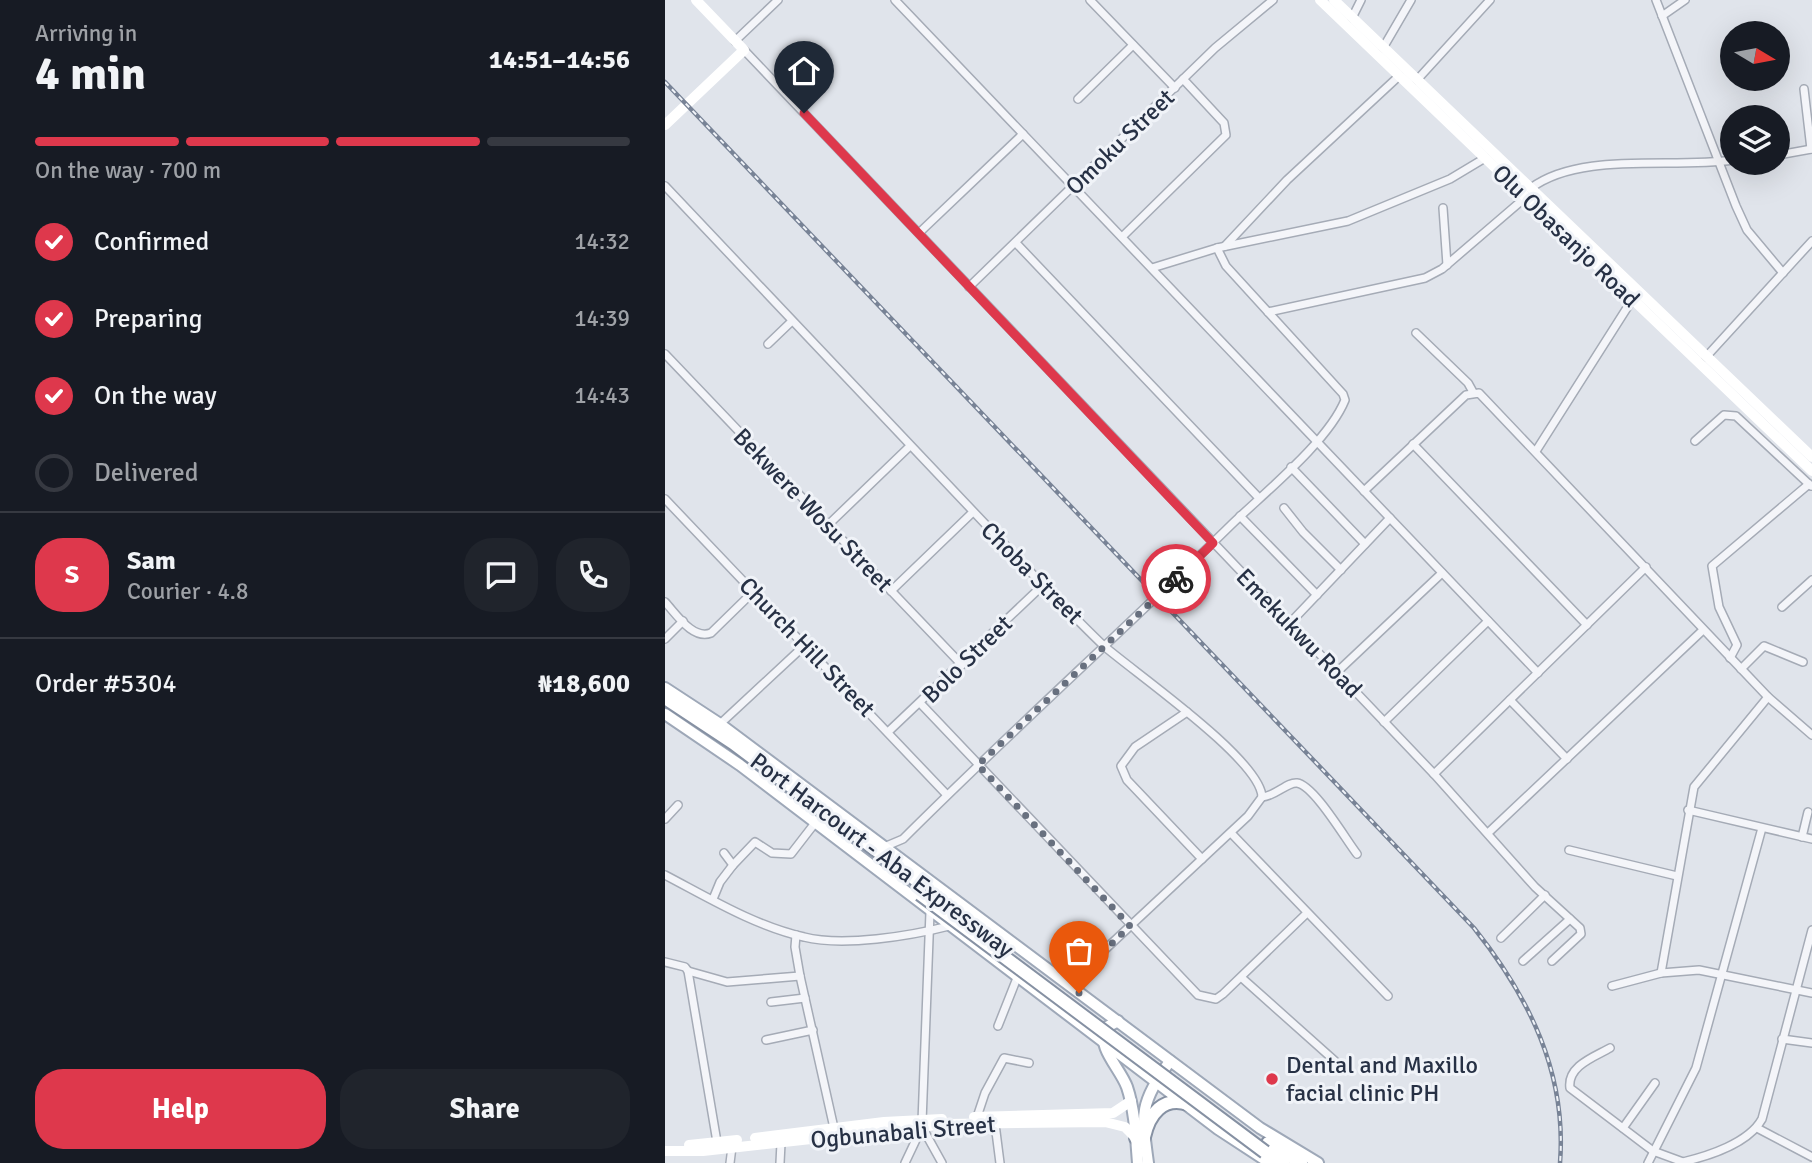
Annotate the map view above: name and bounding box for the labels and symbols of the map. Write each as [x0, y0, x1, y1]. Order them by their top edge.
north arrow [1720, 21, 1790, 91]
pin [774, 41, 834, 113]
street label: Omoku Street [1059, 83, 1181, 201]
street label: Olu Obasanjo Road [1486, 158, 1646, 314]
street label: Bekwere Wosu Street [727, 422, 899, 598]
street label: Choba Street [974, 515, 1090, 631]
courier [1141, 544, 1211, 614]
street label: Emekukwu Road [1230, 562, 1368, 704]
street label: Church Hill Street [733, 571, 881, 723]
street label: Bolo Street [916, 609, 1018, 709]
street label: Port Harcourt - Aba Expressway [744, 746, 1020, 964]
pin [1049, 921, 1109, 993]
place label: Dental and Maxillo facial clinic PH [1286, 1050, 1478, 1108]
marker: Dental and Maxillo facial clinic PH [1264, 1071, 1280, 1087]
street label: Ogbunabali Street [809, 1109, 997, 1155]

